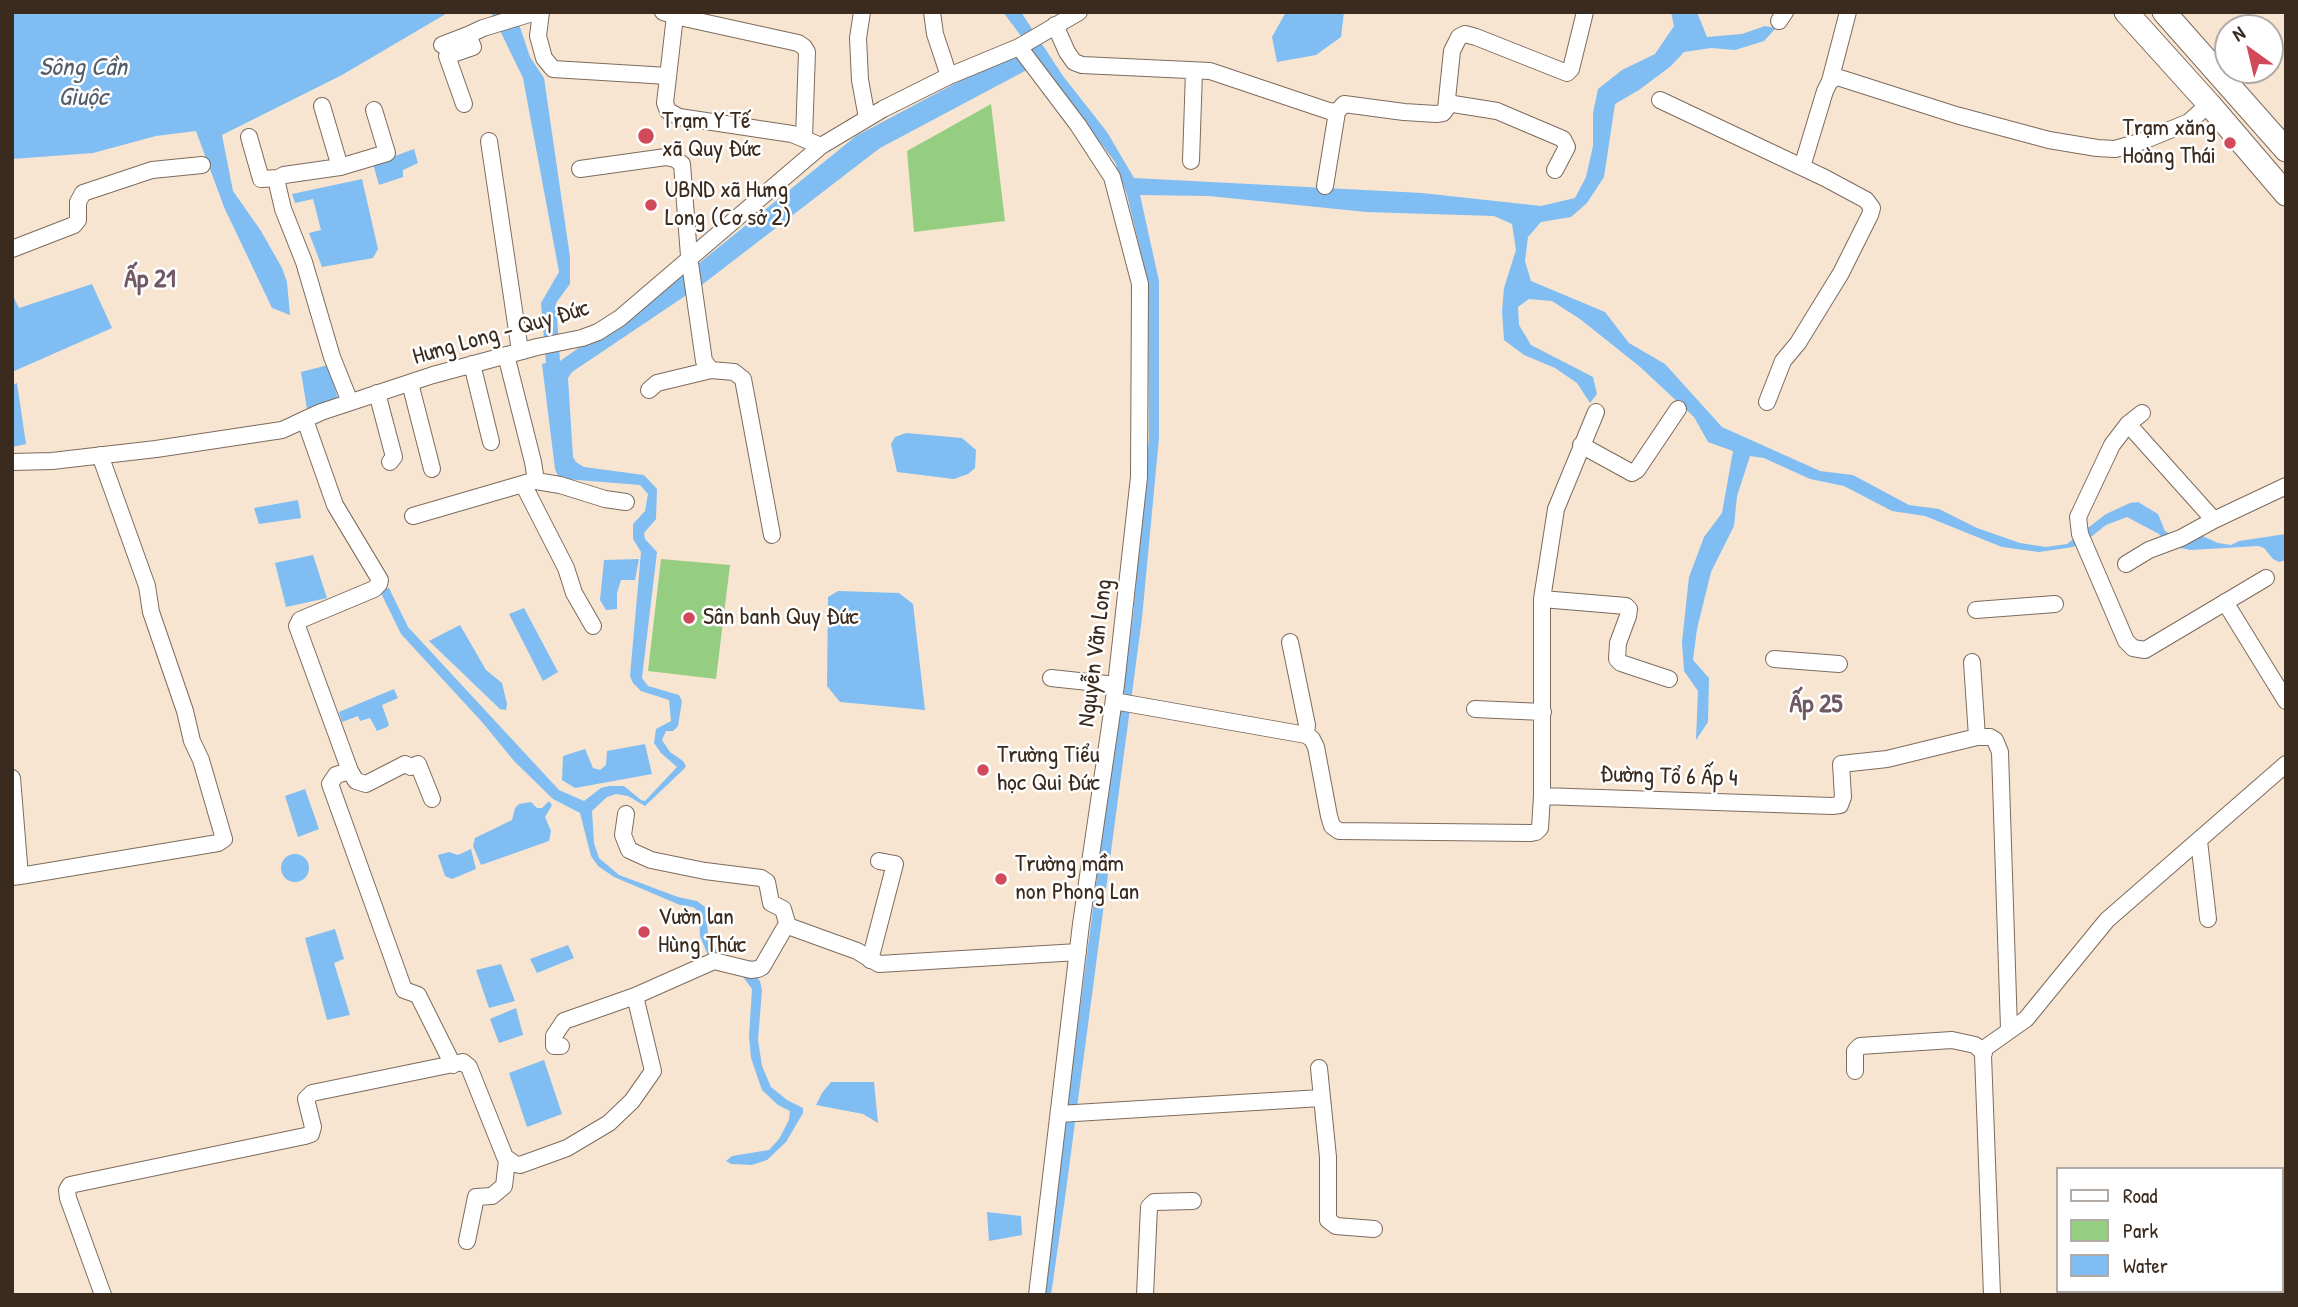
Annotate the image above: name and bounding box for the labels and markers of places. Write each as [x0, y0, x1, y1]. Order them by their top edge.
place label: Trạm Y Tế xã Quy Đức [662, 108, 761, 164]
place label: Trạm xăng Hoàng Thái [2123, 115, 2216, 171]
marker: Trạm Y Tế xã Quy Đức [636, 126, 656, 146]
marker: Trạm xăng Hoàng Thái [2222, 135, 2238, 151]
place label: UBND xã Hưng Long (Cơ sở 2) [665, 177, 791, 233]
marker: UBND xã Hưng Long (Cơ sở 2) [643, 197, 659, 213]
place label: Sân banh Quy Đức [703, 604, 859, 632]
marker: Sân banh Quy Đức [681, 610, 697, 626]
place label: Trường Tiểu học Qui Đức [997, 742, 1100, 798]
marker: Trường Tiểu học Qui Đức [975, 762, 991, 778]
place label: Trường mầm non Phong Lan [1015, 851, 1139, 907]
marker: Trường mầm non Phong Lan [993, 871, 1009, 887]
place label: Vườn lan Hùng Thức [658, 904, 746, 960]
marker: Vườn lan Hùng Thức [636, 924, 652, 940]

